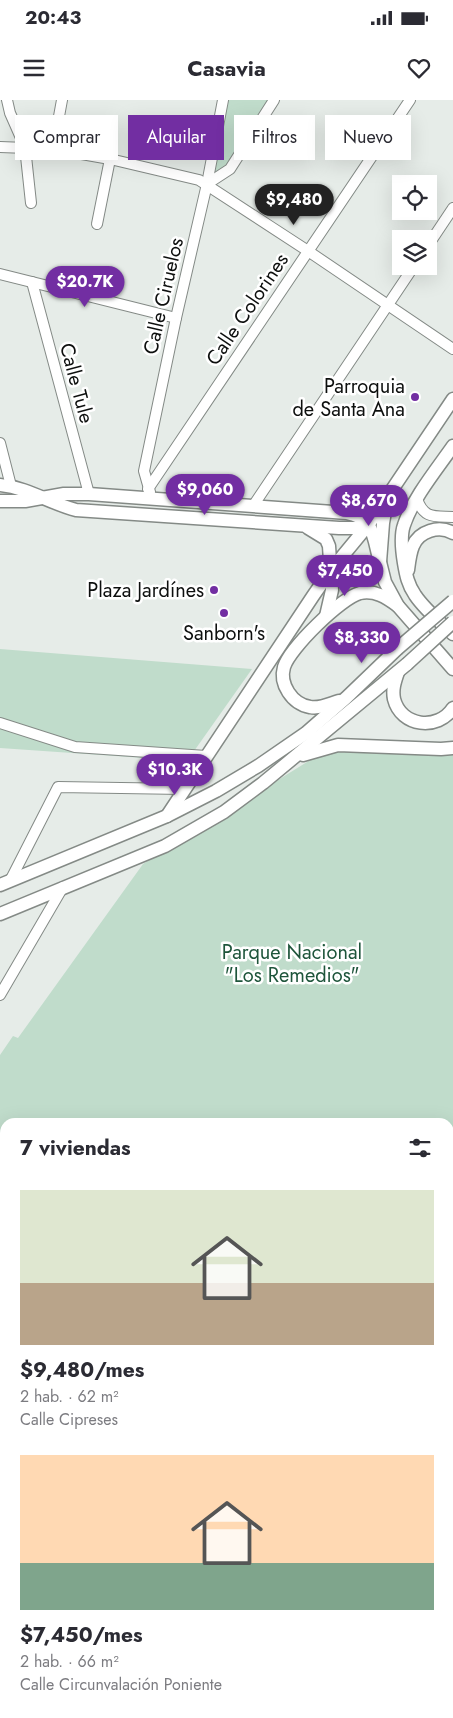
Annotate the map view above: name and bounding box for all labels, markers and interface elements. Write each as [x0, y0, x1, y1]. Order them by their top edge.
text: 20:43 [25, 4, 81, 31]
text: Casavia [187, 52, 266, 84]
icon: menu [20, 54, 48, 82]
icon: heart [405, 54, 433, 82]
chip: Comprar [15, 115, 118, 160]
chip: Alquilar [128, 115, 224, 160]
chip: Filtros [234, 115, 315, 160]
chip: Nuevo [325, 115, 411, 160]
map controls [392, 175, 437, 275]
button: locate [392, 175, 437, 220]
pin: $9,480 [253, 184, 335, 226]
text: $9,480 [266, 188, 322, 211]
button: layers [392, 230, 437, 275]
street label: Calle Ciruelos [136, 235, 191, 357]
street label: Calle Colorines [199, 247, 296, 371]
pin: $20.7K [44, 266, 126, 308]
text: $20.7K [56, 270, 114, 293]
street label: Calle Tule [52, 340, 101, 426]
place label: Parroquia de Santa Ana [292, 372, 405, 424]
marker: Parroquia de Santa Ana [409, 391, 421, 403]
pin: $9,060 [164, 474, 246, 516]
text: $9,060 [177, 478, 233, 501]
pin: $8,670 [328, 484, 410, 527]
text: $8,670 [341, 489, 397, 512]
pin: $7,450 [304, 554, 386, 597]
text: $7,450 [317, 559, 373, 582]
place label: Plaza Jardínes [87, 576, 204, 605]
marker: Plaza Jardínes [208, 584, 220, 596]
marker: Sanborn's [218, 607, 230, 619]
place label: Sanborn's [183, 619, 265, 648]
pin: $8,330 [321, 622, 403, 664]
text: $8,330 [334, 626, 390, 649]
pin: $10.3K [134, 754, 216, 796]
text: $10.3K [148, 758, 202, 781]
park label: Parque Nacional "Los Remedios" [222, 938, 362, 990]
text: 7 viviendas [20, 1133, 131, 1163]
icon: filters [406, 1134, 434, 1162]
icon: home [182, 1223, 272, 1313]
text: $9,480/mes [20, 1355, 144, 1385]
text: 2 hab. · 62 m² [20, 1385, 119, 1408]
text: Calle Cipreses [20, 1408, 118, 1431]
icon: home [182, 1488, 272, 1578]
text: $7,450/mes [20, 1620, 143, 1650]
text: 2 hab. · 66 m² [20, 1650, 119, 1673]
text: Calle Circunvalación Poniente [20, 1673, 222, 1696]

